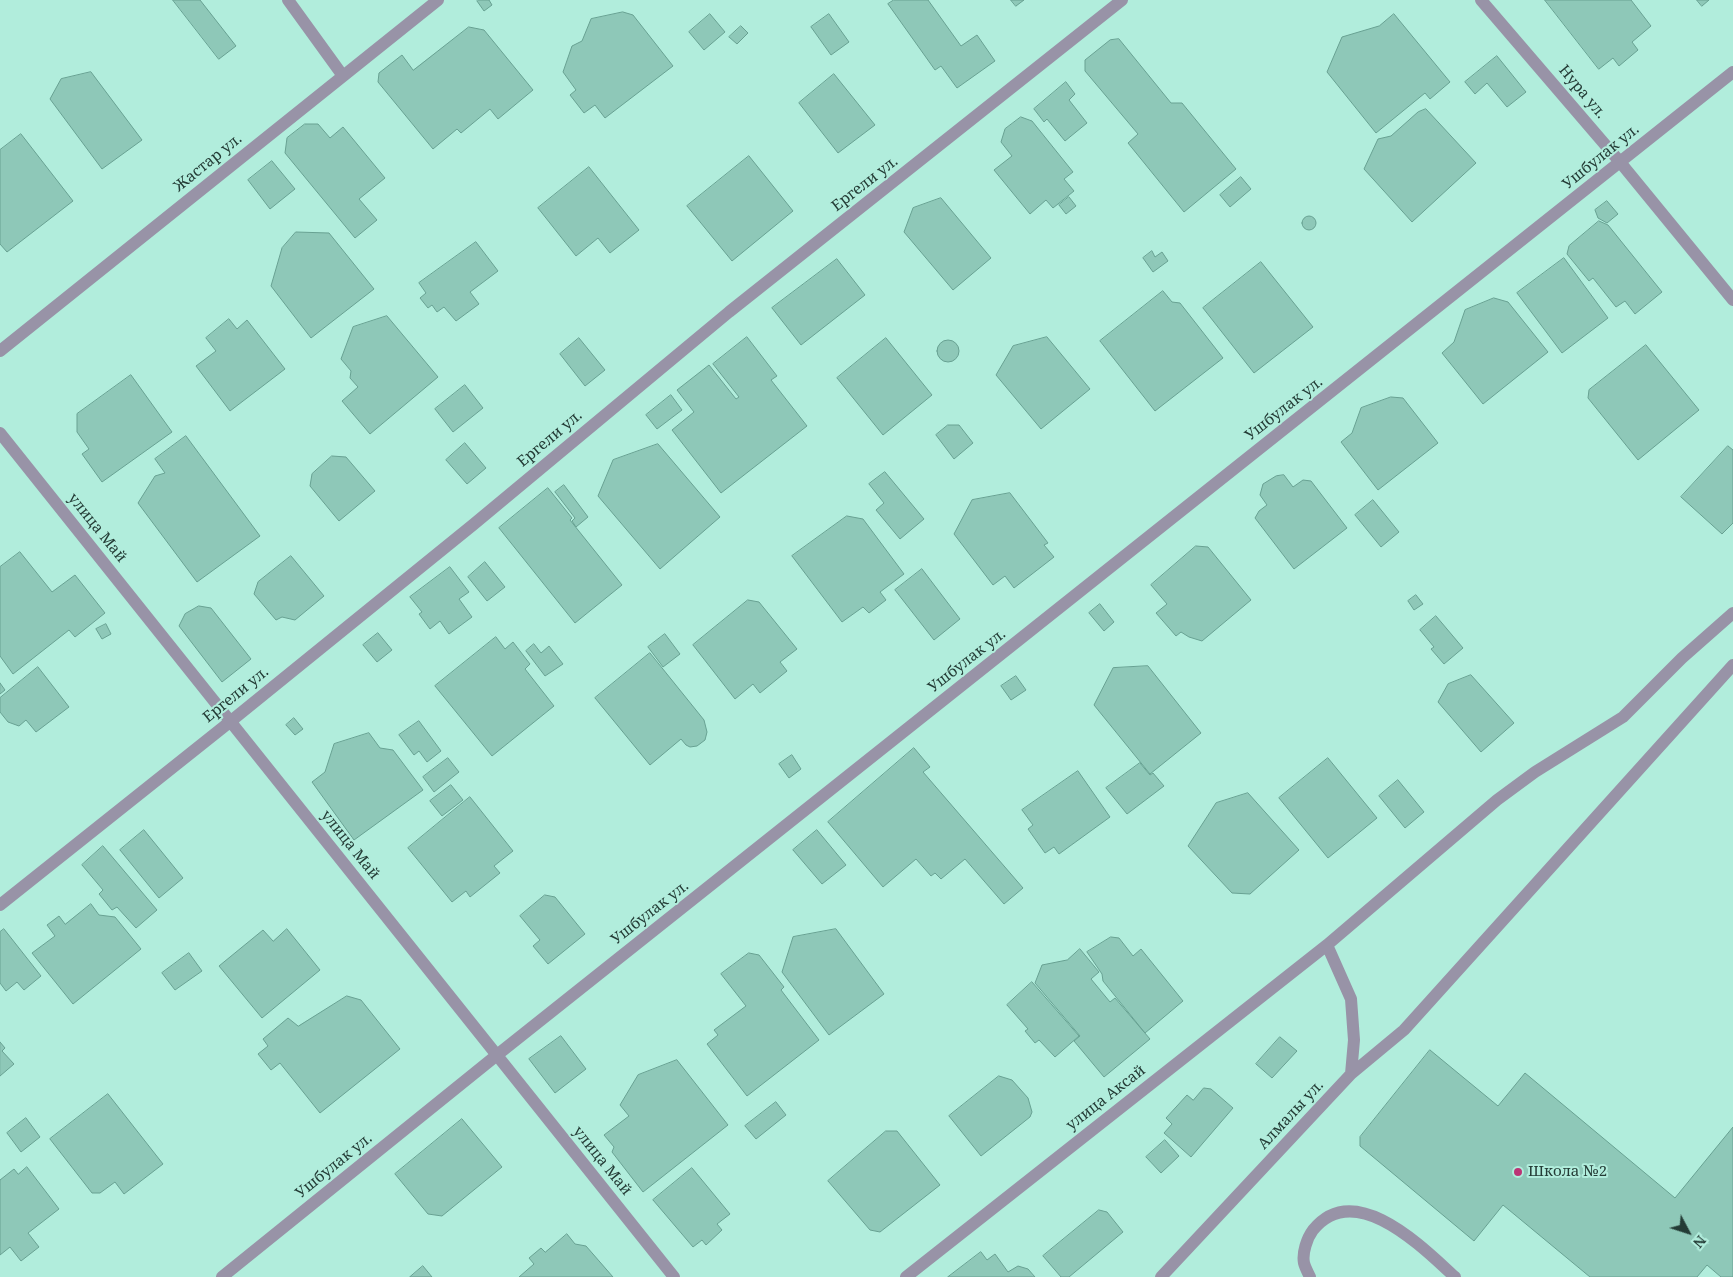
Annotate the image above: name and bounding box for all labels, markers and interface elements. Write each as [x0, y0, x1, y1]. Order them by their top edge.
street label: Нура ул. [1555, 62, 1609, 122]
street label: Ушбулак ул. [1559, 121, 1643, 193]
street label: Жастар ул. [170, 130, 246, 196]
street label: Ергели ул. [828, 153, 902, 215]
street label: Ушбулак ул. [1242, 373, 1326, 445]
street label: Ергели ул. [514, 407, 586, 471]
street label: улица Май [64, 490, 130, 566]
street label: Ушбулак ул. [925, 625, 1009, 697]
street label: Ергели ул. [200, 663, 272, 727]
street label: улица Май [317, 807, 383, 883]
street label: Ушбулак ул. [608, 877, 692, 949]
street label: улица Аксай [1063, 1061, 1149, 1135]
street label: Алмалы ул. [1255, 1077, 1327, 1153]
street label: улица Май [569, 1123, 635, 1199]
street label: Ушбулак ул. [292, 1130, 376, 1202]
place label: Школа №2 [1528, 1163, 1607, 1181]
marker: Школа №2 [1512, 1166, 1524, 1178]
north arrow [1663, 1207, 1713, 1257]
text: N [1689, 1232, 1711, 1252]

